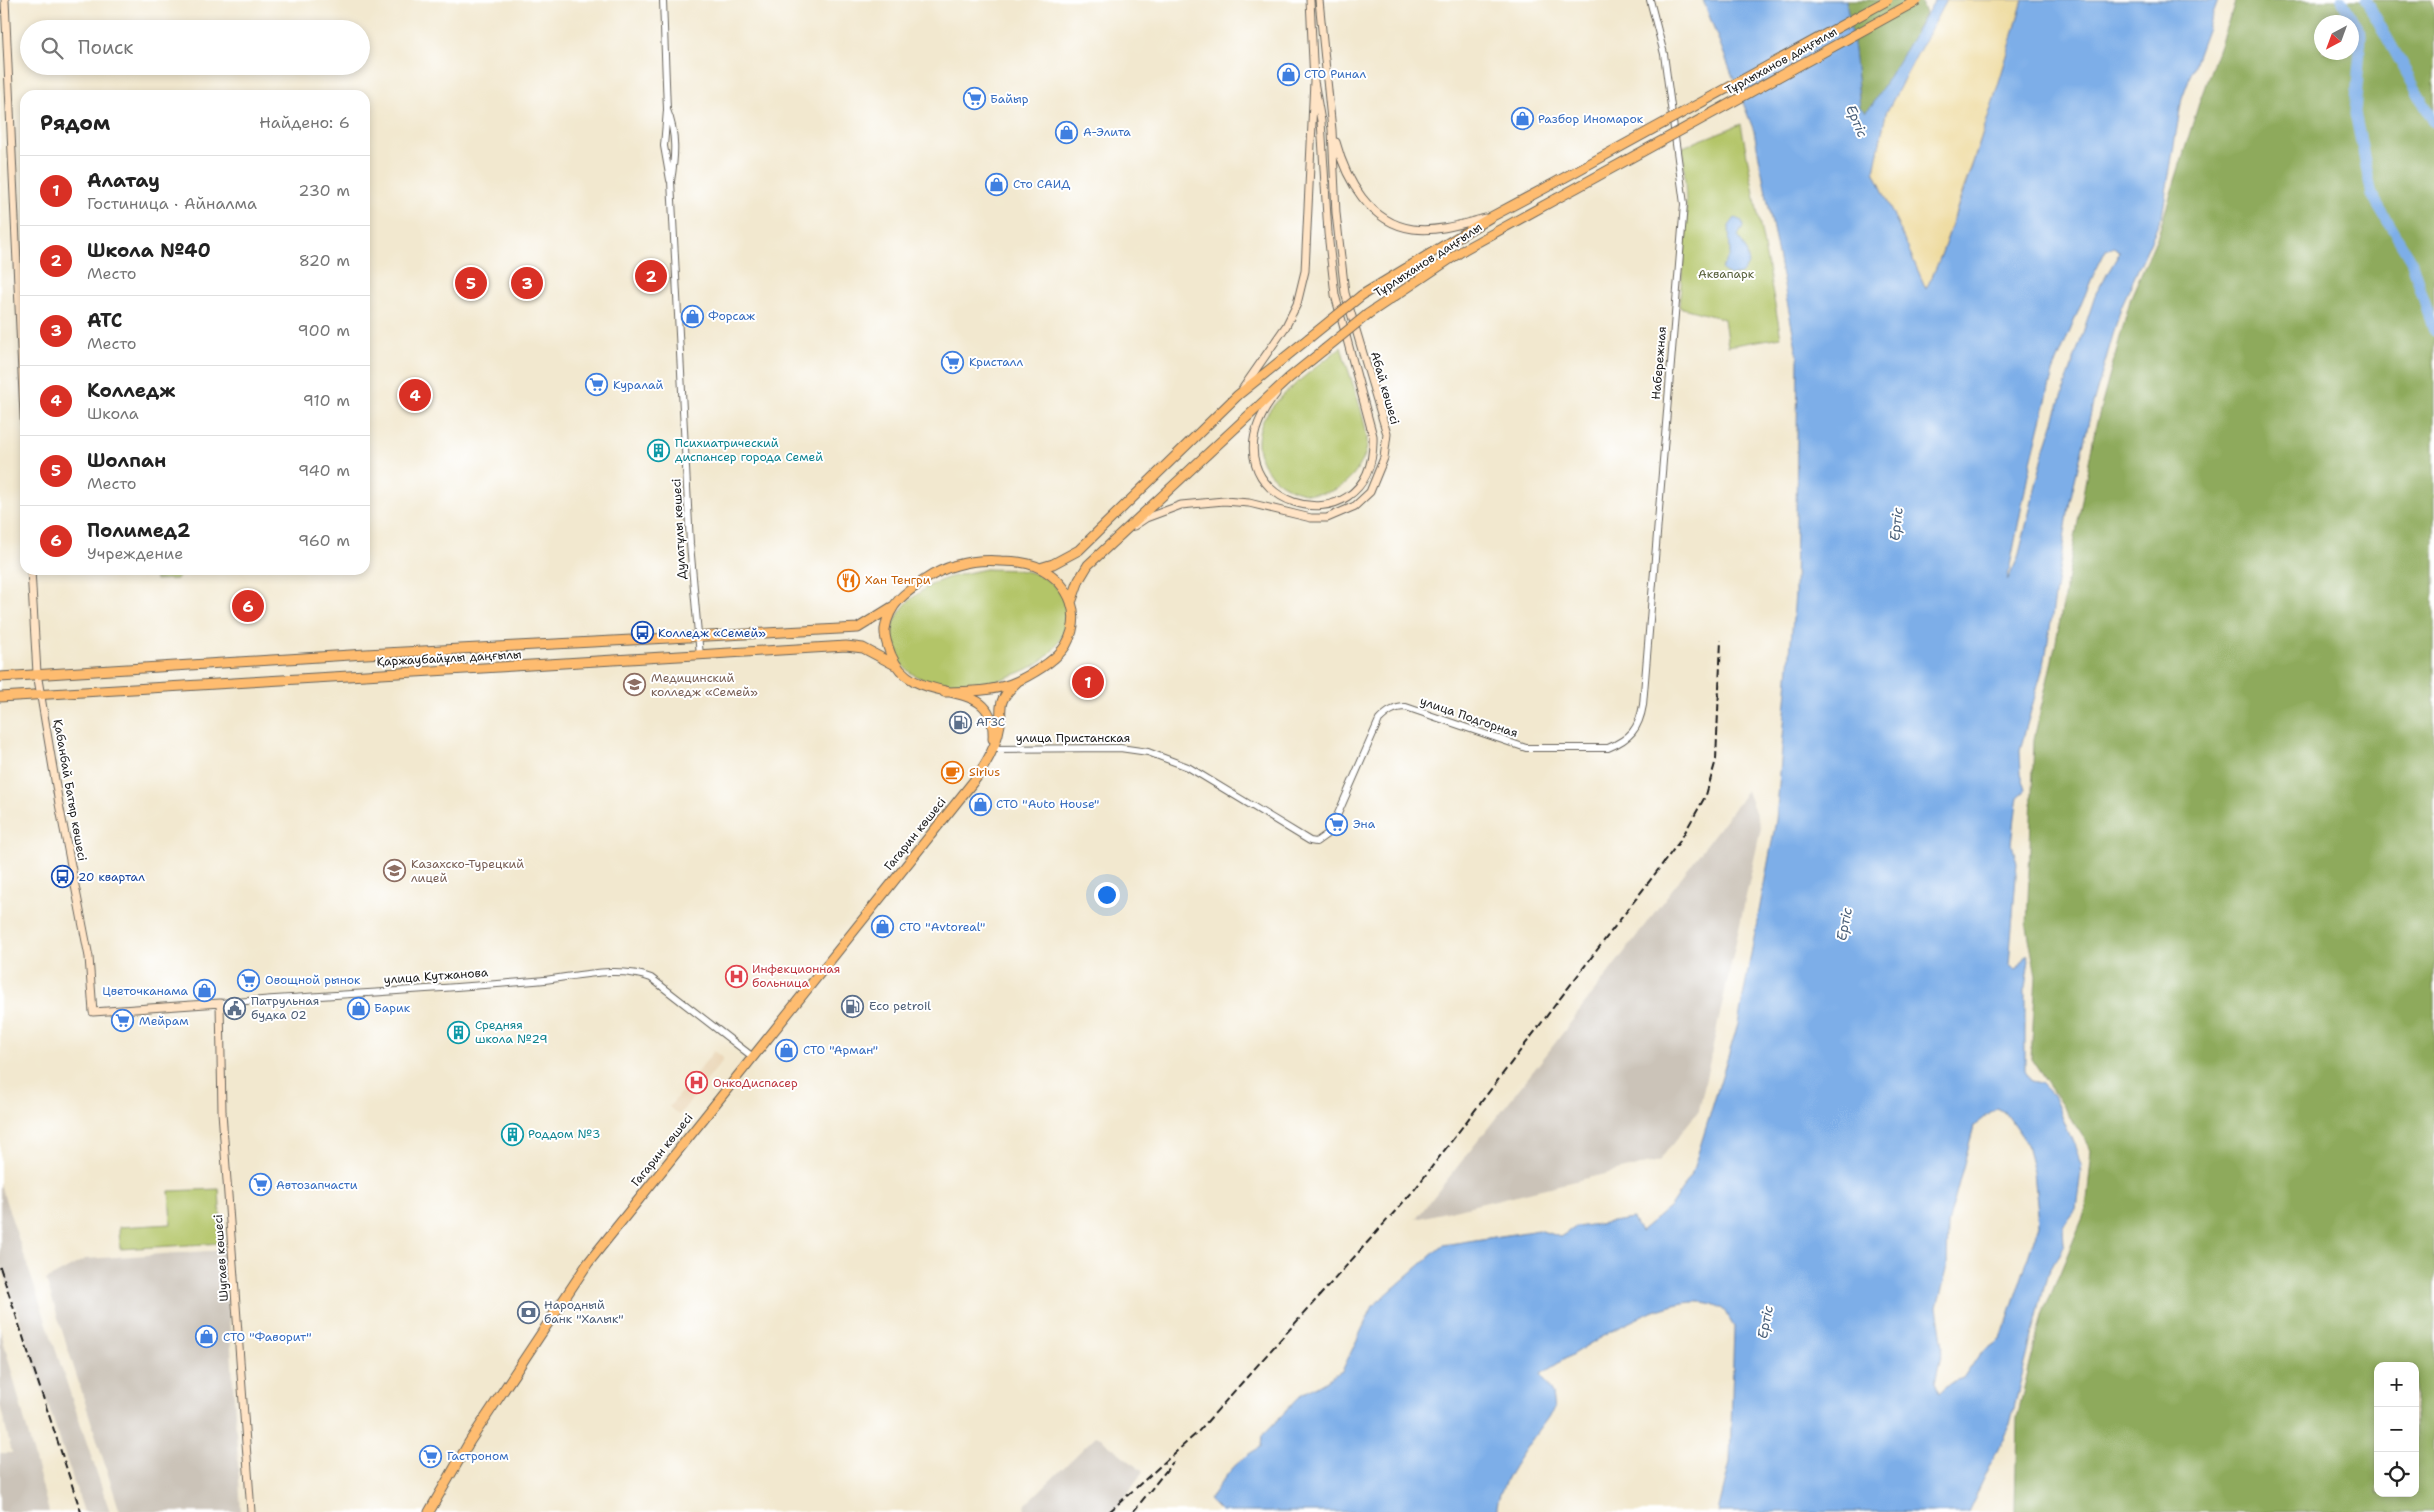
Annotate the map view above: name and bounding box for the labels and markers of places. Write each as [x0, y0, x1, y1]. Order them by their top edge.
shop icon: СТО Ринал [1276, 62, 1300, 86]
place label: СТО Ринал [1304, 66, 1366, 82]
supermarket icon: Байыр [962, 87, 986, 111]
place label: Байыр [990, 91, 1029, 107]
shop icon: Разбор Иномарок [1510, 107, 1534, 131]
place label: Разбор Иномарок [1538, 111, 1644, 127]
shop icon: А-Элита [1055, 120, 1079, 144]
place label: А-Элита [1083, 124, 1131, 140]
shop icon: Сто САИД [985, 172, 1009, 196]
place label: Сто САИД [1013, 176, 1070, 192]
pin: 2 [635, 257, 667, 295]
pin: 5 [455, 264, 487, 302]
pin: 3 [511, 264, 543, 302]
shop icon: Форсаж [680, 304, 704, 328]
place label: Форсаж [708, 308, 755, 324]
supermarket icon: Кристалл [941, 350, 965, 374]
place label: Кристалл [969, 354, 1024, 370]
supermarket icon: Куралай [585, 373, 609, 397]
pin: 4 [399, 376, 431, 414]
place label: Куралай [613, 377, 664, 393]
place label: Психиатрический диспансер города Семей [675, 435, 823, 465]
building icon: Психиатрический диспансер города Семей [647, 438, 671, 462]
restaurant icon: Хан Тенгри [837, 568, 861, 592]
place label: Хан Тенгри [865, 572, 931, 588]
pin: 6 [232, 587, 264, 625]
bus stop icon: Колледж «Семей» [630, 621, 654, 645]
place label: Колледж «Семей» [658, 625, 766, 641]
pin: 1 [1072, 663, 1104, 701]
place label: Медицинский колледж «Семей» [651, 670, 758, 700]
school or university icon: Медицинский колледж «Семей» [623, 673, 647, 697]
fuel station icon: АГЗС [948, 710, 972, 734]
place label: АГЗС [976, 714, 1005, 730]
cafe icon: Sirius [941, 760, 965, 784]
place label: Sirius [969, 764, 1000, 780]
shop icon: СТО "Auto House" [968, 792, 992, 816]
place label: СТО "Auto House" [996, 796, 1099, 812]
supermarket icon: Эна [1325, 812, 1349, 836]
place label: Эна [1353, 816, 1376, 832]
place label: Казахско-Турецкий лицей [411, 856, 524, 886]
school or university icon: Казахско-Турецкий лицей [383, 859, 407, 883]
bus stop icon: 20 квартал [50, 865, 74, 889]
place label: 20 квартал [78, 869, 145, 885]
shop icon: СТО "Avtoreal" [871, 915, 895, 939]
place label: СТО "Avtoreal" [899, 919, 985, 935]
place label: Инфекционная больница [752, 961, 840, 991]
hospital icon: Инфекционная больница [724, 964, 748, 988]
supermarket icon: Овощной рынок [237, 968, 261, 992]
place label: Овощной рынок [265, 972, 361, 988]
shop icon: Цветочканама [192, 979, 216, 1003]
place label: Цветочканама [102, 983, 189, 999]
place label: Патрульная будка 02 [251, 993, 319, 1023]
fuel station icon: Eco petroil [841, 994, 865, 1018]
public building icon: Патрульная будка 02 [223, 996, 247, 1020]
shop icon: Барик [346, 996, 370, 1020]
place label: Eco petroil [869, 998, 931, 1014]
place label: Барик [374, 1000, 411, 1016]
supermarket icon: Мейрам [111, 1009, 135, 1033]
place label: Мейрам [139, 1013, 189, 1029]
place label: Средняя школа №29 [475, 1017, 548, 1047]
building icon: Средняя школа №29 [447, 1020, 471, 1044]
shop icon: СТО "Арман" [775, 1038, 799, 1062]
place label: СТО "Арман" [803, 1042, 878, 1058]
hospital icon: ОнкоДиспасер [685, 1071, 709, 1095]
place label: ОнкоДиспасер [713, 1075, 798, 1091]
building icon: Роддом №3 [500, 1122, 524, 1146]
place label: Роддом №3 [528, 1126, 600, 1142]
supermarket icon: Автозапчасти [248, 1173, 272, 1197]
place label: Автозапчасти [276, 1177, 358, 1193]
place label: Народный банк "Халык" [544, 1297, 624, 1327]
bank icon: Народный банк "Халык" [516, 1300, 540, 1324]
shop icon: СТО "Фаворит" [195, 1325, 219, 1349]
place label: СТО "Фаворит" [223, 1329, 312, 1345]
supermarket icon: Гастроном [419, 1444, 443, 1468]
place label: Гастроном [447, 1448, 509, 1464]

